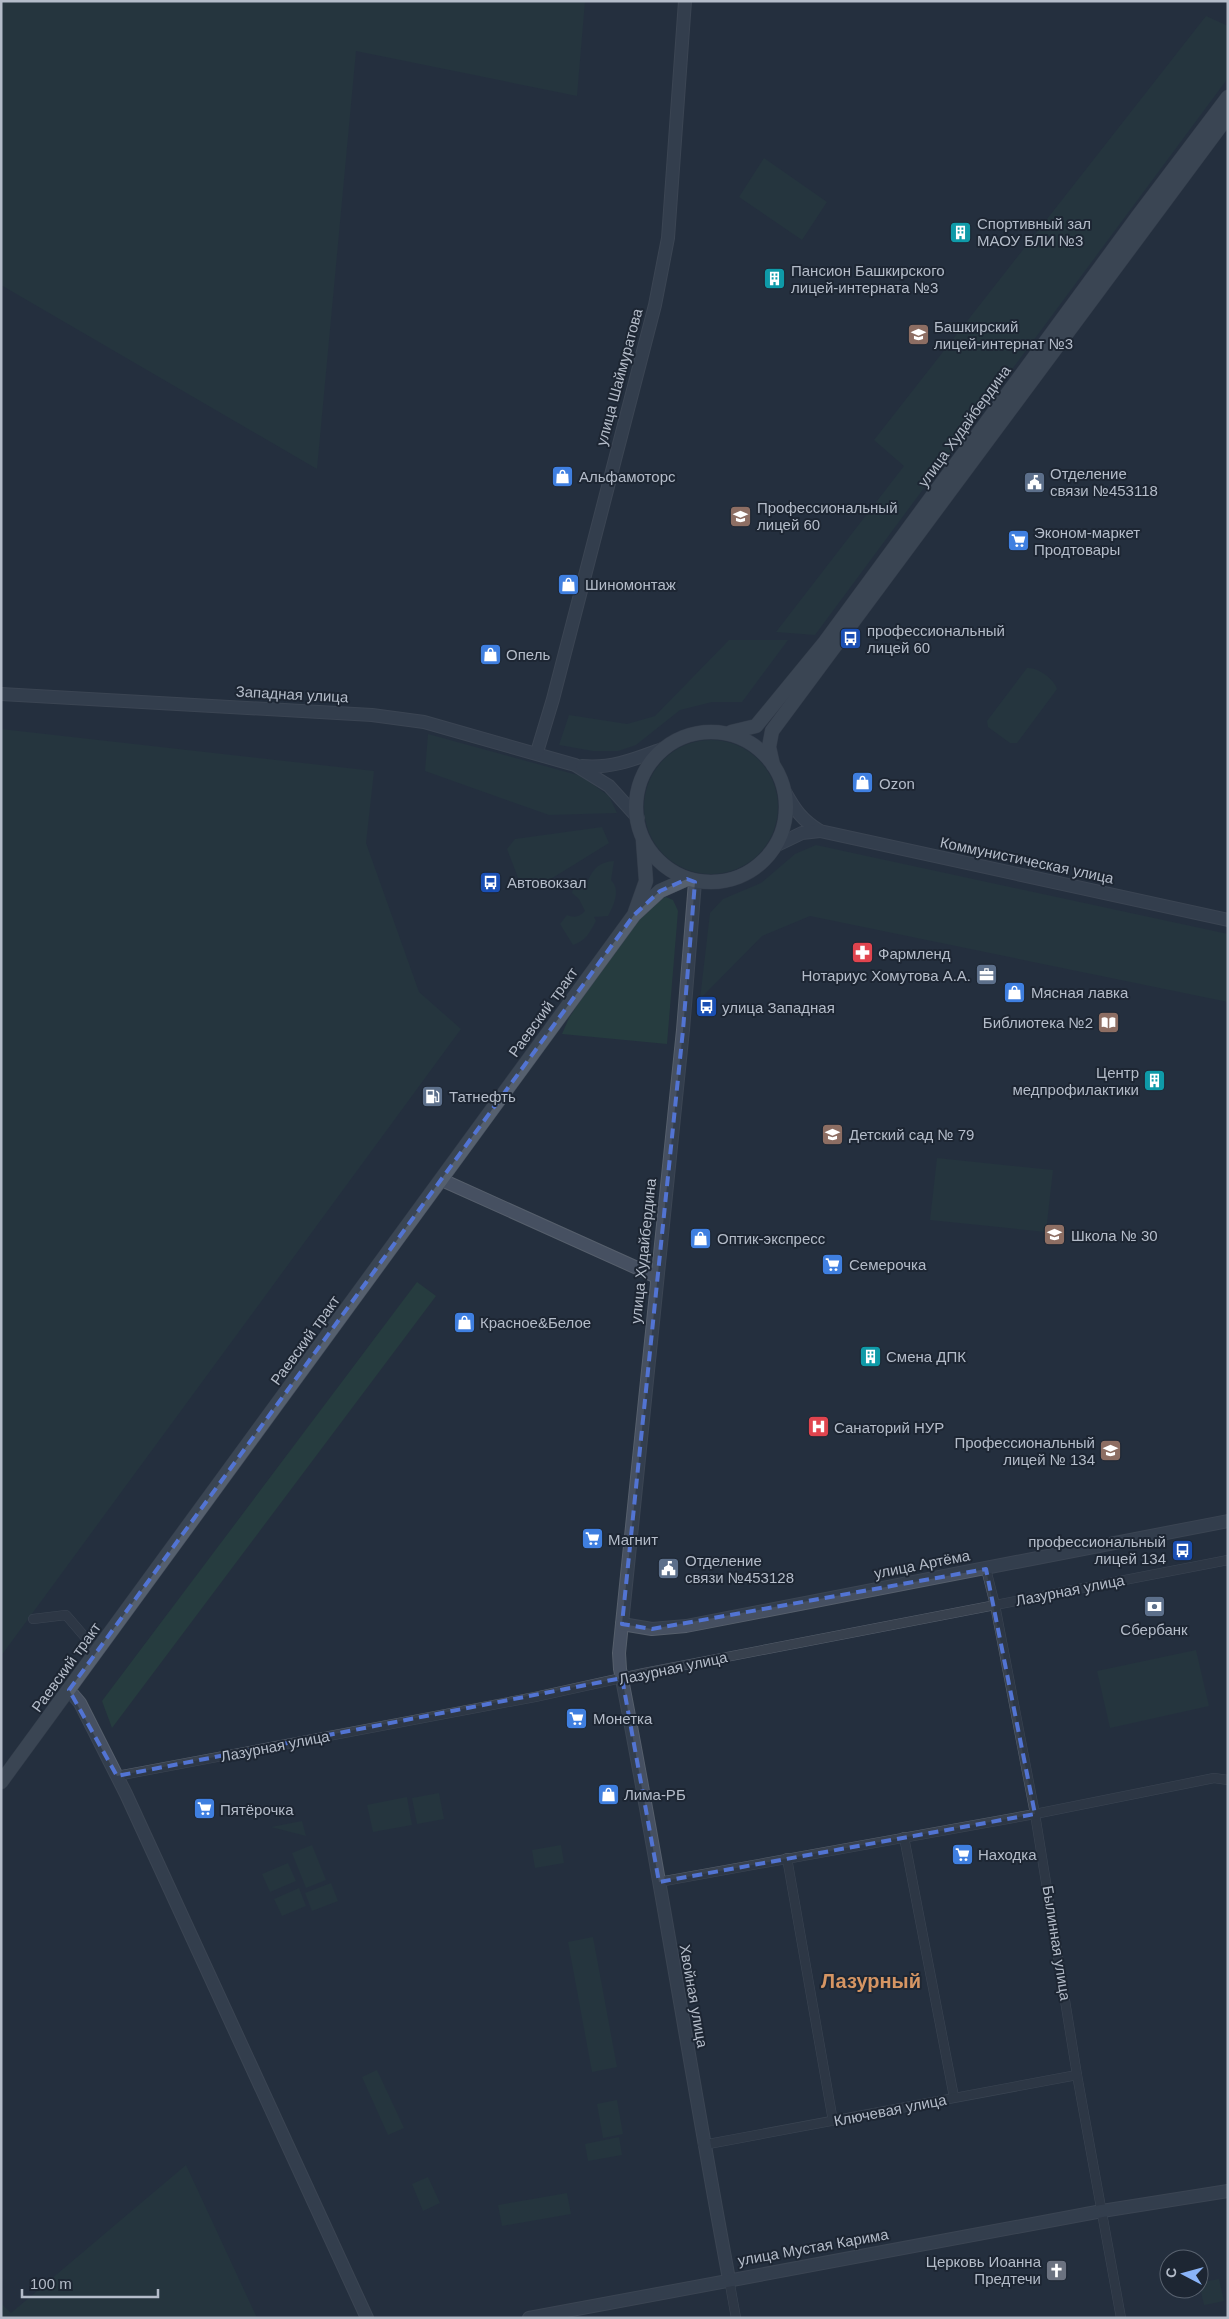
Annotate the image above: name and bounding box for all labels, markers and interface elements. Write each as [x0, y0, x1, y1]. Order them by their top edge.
place label: Спортивный зал МАОУ БЛИ №3 [977, 215, 1091, 249]
building icon: Спортивный зал МАОУ БЛИ №3 [949, 220, 973, 244]
place label: Пансион Башкирского лицей-интерната №3 [791, 262, 945, 296]
building icon: Пансион Башкирского лицей-интерната №3 [763, 267, 787, 291]
street label: улица Шаймуратова [593, 306, 646, 447]
place label: Башкирский лицей-интернат №3 [934, 318, 1073, 352]
school or university icon: Башкирский лицей-интернат №3 [906, 323, 930, 347]
street label: улица Худайбердина [914, 361, 1014, 490]
shop icon: Альфамоторс [551, 464, 575, 488]
place label: Отделение связи №453118 [1050, 465, 1158, 499]
place label: Альфамоторс [579, 468, 676, 485]
public building icon: Отделение связи №453118 [1022, 470, 1046, 494]
place label: Профессиональный лицей 60 [757, 499, 898, 533]
school or university icon: Профессиональный лицей 60 [729, 504, 753, 528]
place label: Эконом-маркет Продтовары [1034, 524, 1140, 558]
supermarket icon: Эконом-маркет Продтовары [1006, 529, 1030, 553]
shop icon: Шиномонтаж [557, 572, 581, 596]
place label: Шиномонтаж [585, 576, 676, 593]
place label: профессиональный лицей 60 [867, 622, 1005, 656]
bus stop icon: профессиональный лицей 60 [839, 627, 863, 651]
shop icon: Опель [478, 642, 502, 666]
place label: Опель [506, 646, 550, 663]
street label: Западная улица [235, 683, 349, 705]
shop icon: Ozon [851, 771, 875, 795]
place label: Ozon [879, 775, 915, 792]
street label: Коммунистическая улица [939, 833, 1116, 887]
bus stop icon: Автовокзал [479, 870, 503, 894]
place label: Автовокзал [507, 874, 587, 891]
pharmacy icon: Фармленд [850, 941, 874, 965]
place label: Фармленд [878, 945, 951, 962]
office icon: Нотариус Хомутова А.А. [975, 963, 999, 987]
street label: Раевский тракт [505, 964, 581, 1060]
place label: Нотариус Хомутова А.А. [802, 967, 971, 984]
shop icon: Мясная лавка [1003, 980, 1027, 1004]
place label: Мясная лавка [1031, 984, 1129, 1001]
bus stop icon: улица Западная [694, 995, 718, 1019]
place label: улица Западная [722, 999, 835, 1016]
library icon: Библиотека №2 [1097, 1010, 1121, 1034]
place label: Библиотека №2 [983, 1014, 1093, 1031]
place label: Центр медпрофилактики [1012, 1064, 1139, 1098]
building icon: Центр медпрофилактики [1143, 1069, 1167, 1093]
fuel station icon: Татнефть [421, 1084, 445, 1108]
place label: Татнефть [449, 1088, 516, 1105]
school or university icon: Детский сад № 79 [821, 1122, 845, 1146]
place label: Детский сад № 79 [849, 1126, 974, 1143]
street label: улица Худайбердина [627, 1177, 659, 1325]
school or university icon: Школа № 30 [1043, 1223, 1067, 1247]
shop icon: Оптик-экспресс [689, 1226, 713, 1250]
place label: Школа № 30 [1071, 1227, 1158, 1244]
place label: Оптик-экспресс [717, 1230, 826, 1247]
supermarket icon: Семерочка [821, 1252, 845, 1276]
place label: Семерочка [849, 1256, 927, 1273]
street label: Раевский тракт [267, 1292, 343, 1388]
shop icon: Красное&Белое [452, 1310, 476, 1334]
place label: Красное&Белое [480, 1314, 591, 1331]
building icon: Смена ДПК [858, 1344, 882, 1368]
place label: Смена ДПК [886, 1348, 966, 1365]
hospital icon: Санаторий НУР [806, 1415, 830, 1439]
place label: Санаторий НУР [834, 1419, 944, 1436]
place label: Профессиональный лицей № 134 [954, 1434, 1095, 1468]
school or university icon: Профессиональный лицей № 134 [1099, 1439, 1123, 1463]
supermarket icon: Магнит [580, 1527, 604, 1551]
place label: Магнит [608, 1531, 658, 1548]
place label: профессиональный лицей 134 [1028, 1533, 1166, 1567]
bus stop icon: профессиональный лицей 134 [1170, 1538, 1194, 1562]
street label: улица Артёма [873, 1546, 972, 1582]
place label: Отделение связи №453128 [685, 1552, 794, 1586]
public building icon: Отделение связи №453128 [657, 1557, 681, 1581]
street label: Лазурная улица [1014, 1571, 1127, 1609]
bank icon: Сбербанк [1142, 1594, 1166, 1618]
street label: Раевский тракт [28, 1619, 104, 1715]
place label: Сбербанк [1120, 1621, 1188, 1638]
street label: Лазурная улица [617, 1648, 729, 1688]
supermarket icon: Монетка [565, 1706, 589, 1730]
place label: Монетка [593, 1710, 653, 1727]
street label: Лазурная улица [219, 1727, 332, 1765]
shop icon: Лима-РБ [596, 1782, 620, 1806]
place label: Лима-РБ [624, 1786, 686, 1803]
supermarket icon: Пятёрочка [192, 1797, 216, 1821]
place label: Пятёрочка [220, 1801, 294, 1818]
supermarket icon: Находка [950, 1842, 974, 1866]
place label: Находка [978, 1846, 1037, 1863]
street label: Былинная улица [1040, 1884, 1075, 2002]
street label: Хвойная улица [677, 1943, 712, 2050]
district label: Лазурный [821, 1970, 921, 1992]
street label: Ключевая улица [832, 2091, 948, 2129]
street label: улица Мустая Карима [736, 2225, 890, 2269]
north arrow [1159, 2249, 1209, 2299]
place label: Церковь Иоанна Предтечи [926, 2253, 1042, 2287]
church icon: Церковь Иоанна Предтечи [1045, 2258, 1069, 2282]
scale bar [22, 2266, 159, 2298]
text: С [1163, 2267, 1180, 2279]
text: 100 m [30, 2275, 72, 2292]

